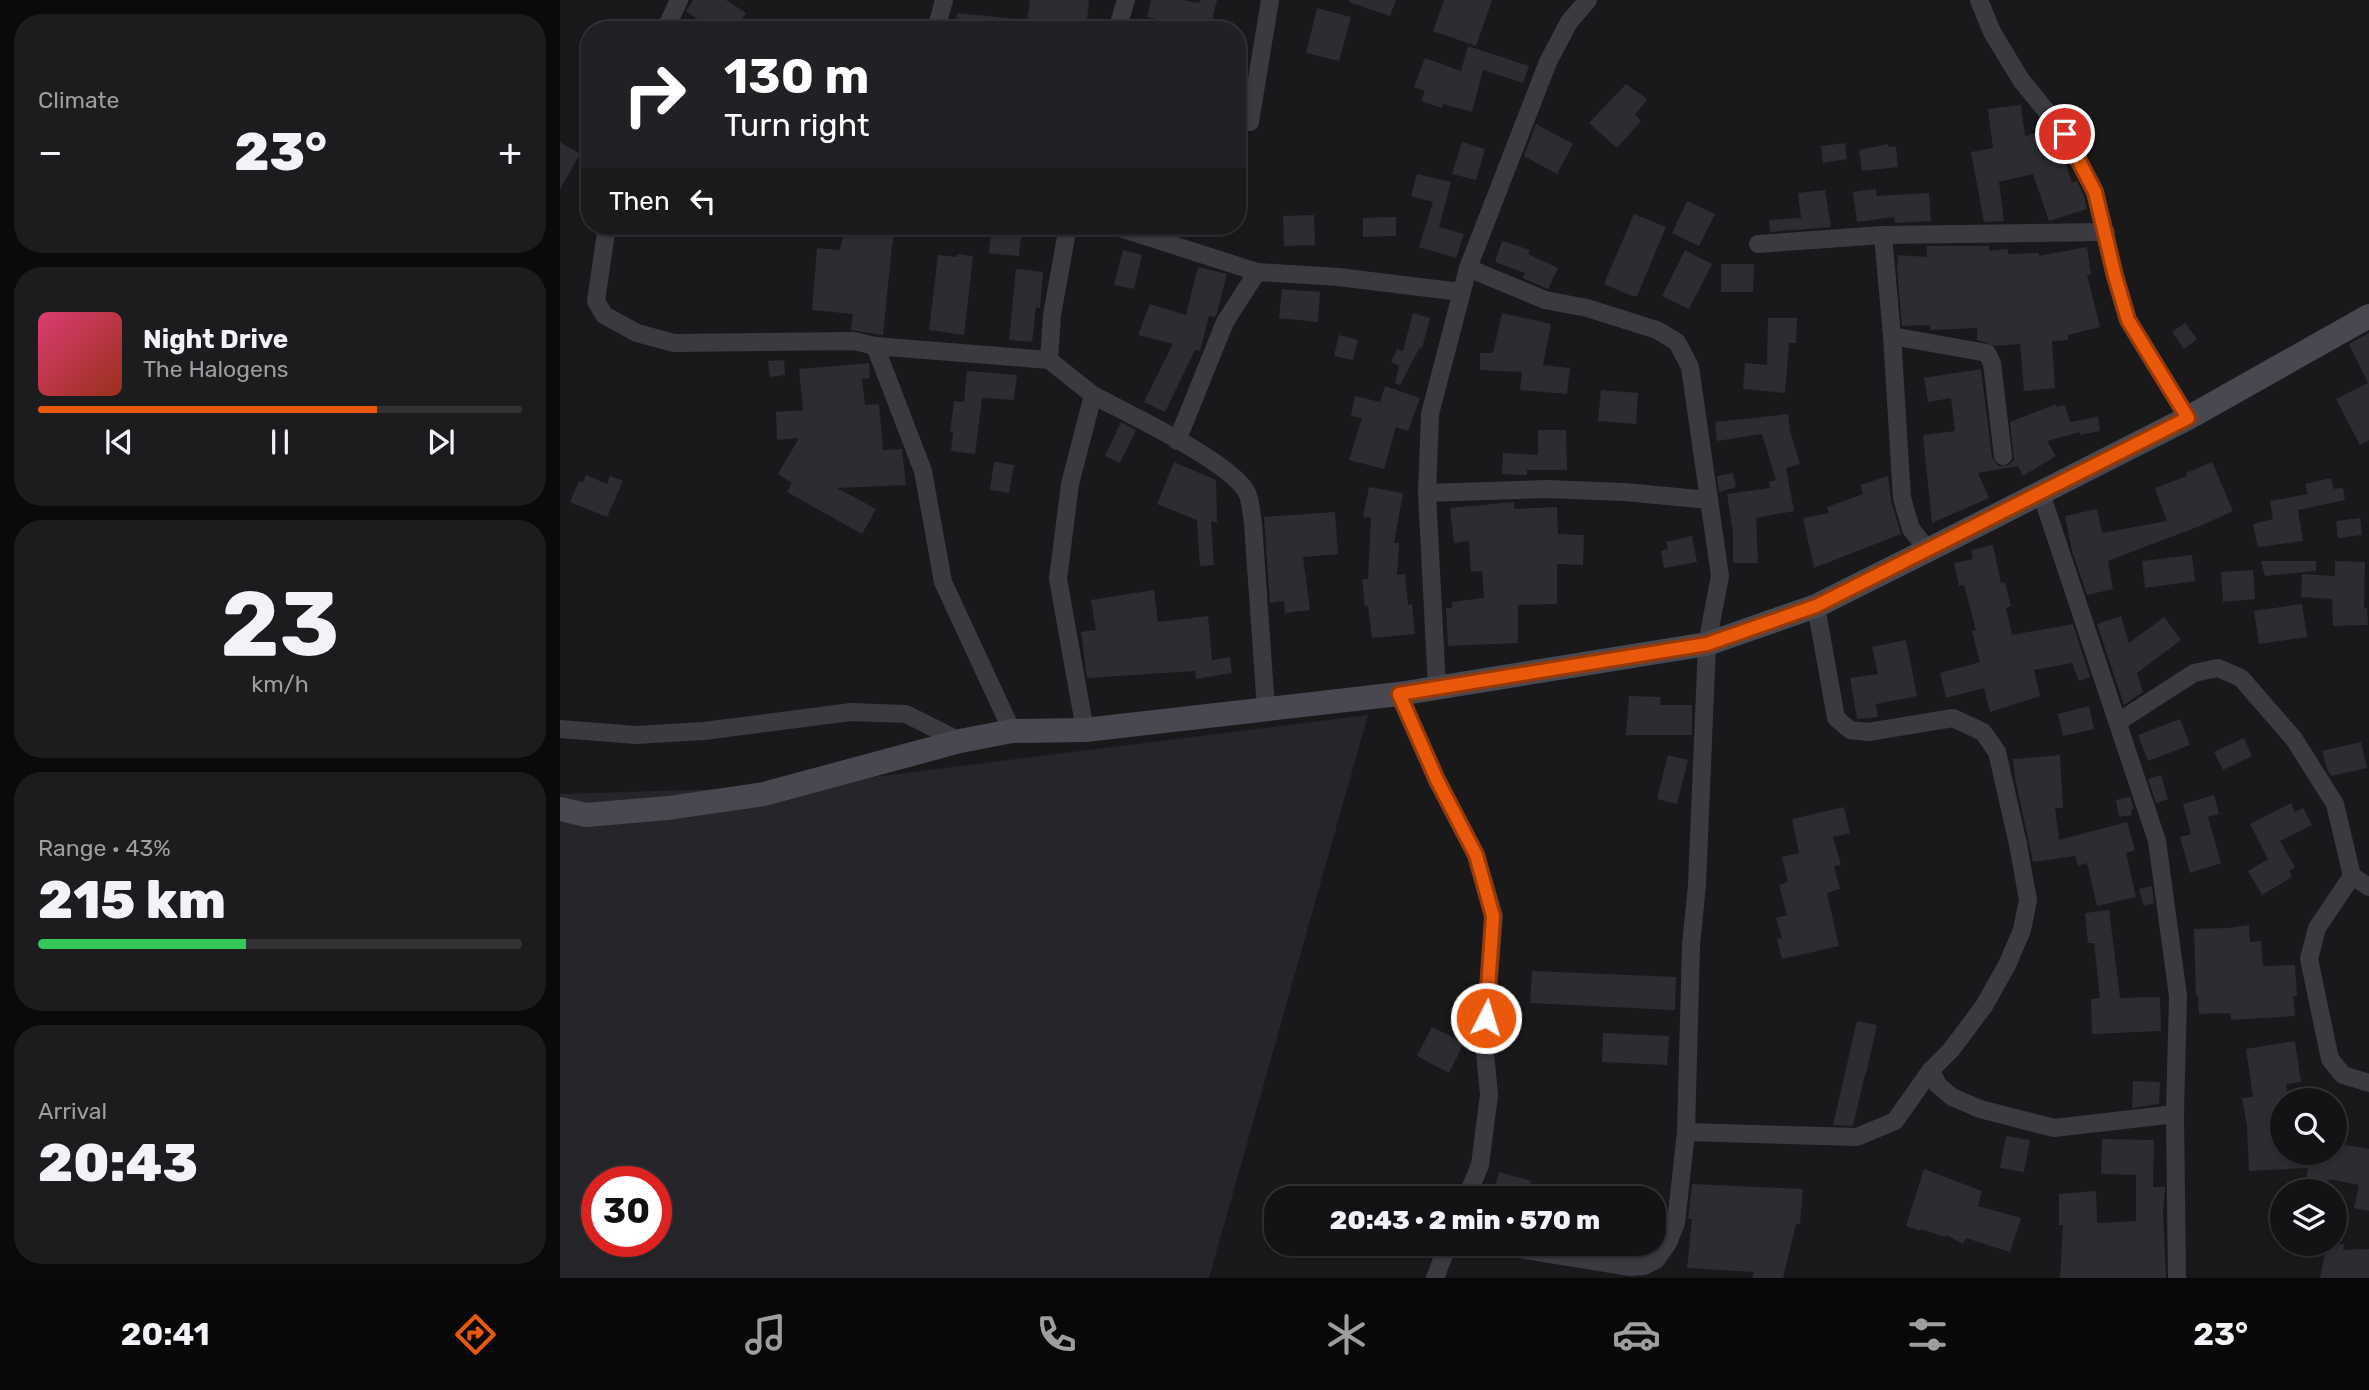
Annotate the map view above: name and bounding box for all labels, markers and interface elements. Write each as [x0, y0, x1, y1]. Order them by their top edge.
text: 130 m [724, 47, 869, 105]
icon: right [609, 49, 700, 140]
text: Climate [38, 86, 119, 114]
pin [2035, 104, 2095, 164]
text: Turn right [724, 106, 869, 144]
icon: arrive [2046, 115, 2084, 153]
text: 23° [234, 121, 327, 183]
text: − [38, 129, 63, 175]
text: + [498, 129, 522, 175]
icon: left [684, 182, 722, 220]
text: Then [609, 186, 670, 217]
text: Night Drive [143, 324, 288, 355]
text: The Halogens [143, 355, 289, 383]
icon: previous [100, 423, 138, 461]
icon: pause [261, 423, 299, 461]
icon: next [422, 423, 460, 461]
text: 23 [220, 570, 340, 678]
text: km/h [251, 670, 309, 698]
text: Range · 43% [38, 834, 171, 862]
text: 215 km [38, 869, 226, 931]
position arrow [1449, 981, 1523, 1055]
map controls [2270, 1088, 2347, 1256]
button: search [2270, 1088, 2347, 1165]
text: Arrival [38, 1097, 107, 1125]
text: 20:43 [38, 1132, 198, 1194]
speed limit sign: 30 [581, 1166, 672, 1257]
button: layers [2270, 1179, 2347, 1256]
text: 20:43 · 2 min · 570 m [1330, 1205, 1600, 1236]
icon: directions [451, 1310, 500, 1359]
icon: music [741, 1310, 790, 1359]
icon: phone [1032, 1310, 1081, 1359]
icon: climate [1322, 1310, 1371, 1359]
icon: car [1612, 1310, 1661, 1359]
icon: filters [1903, 1310, 1952, 1359]
text: 20:41 [121, 1315, 210, 1353]
text: 23° [2193, 1315, 2248, 1353]

